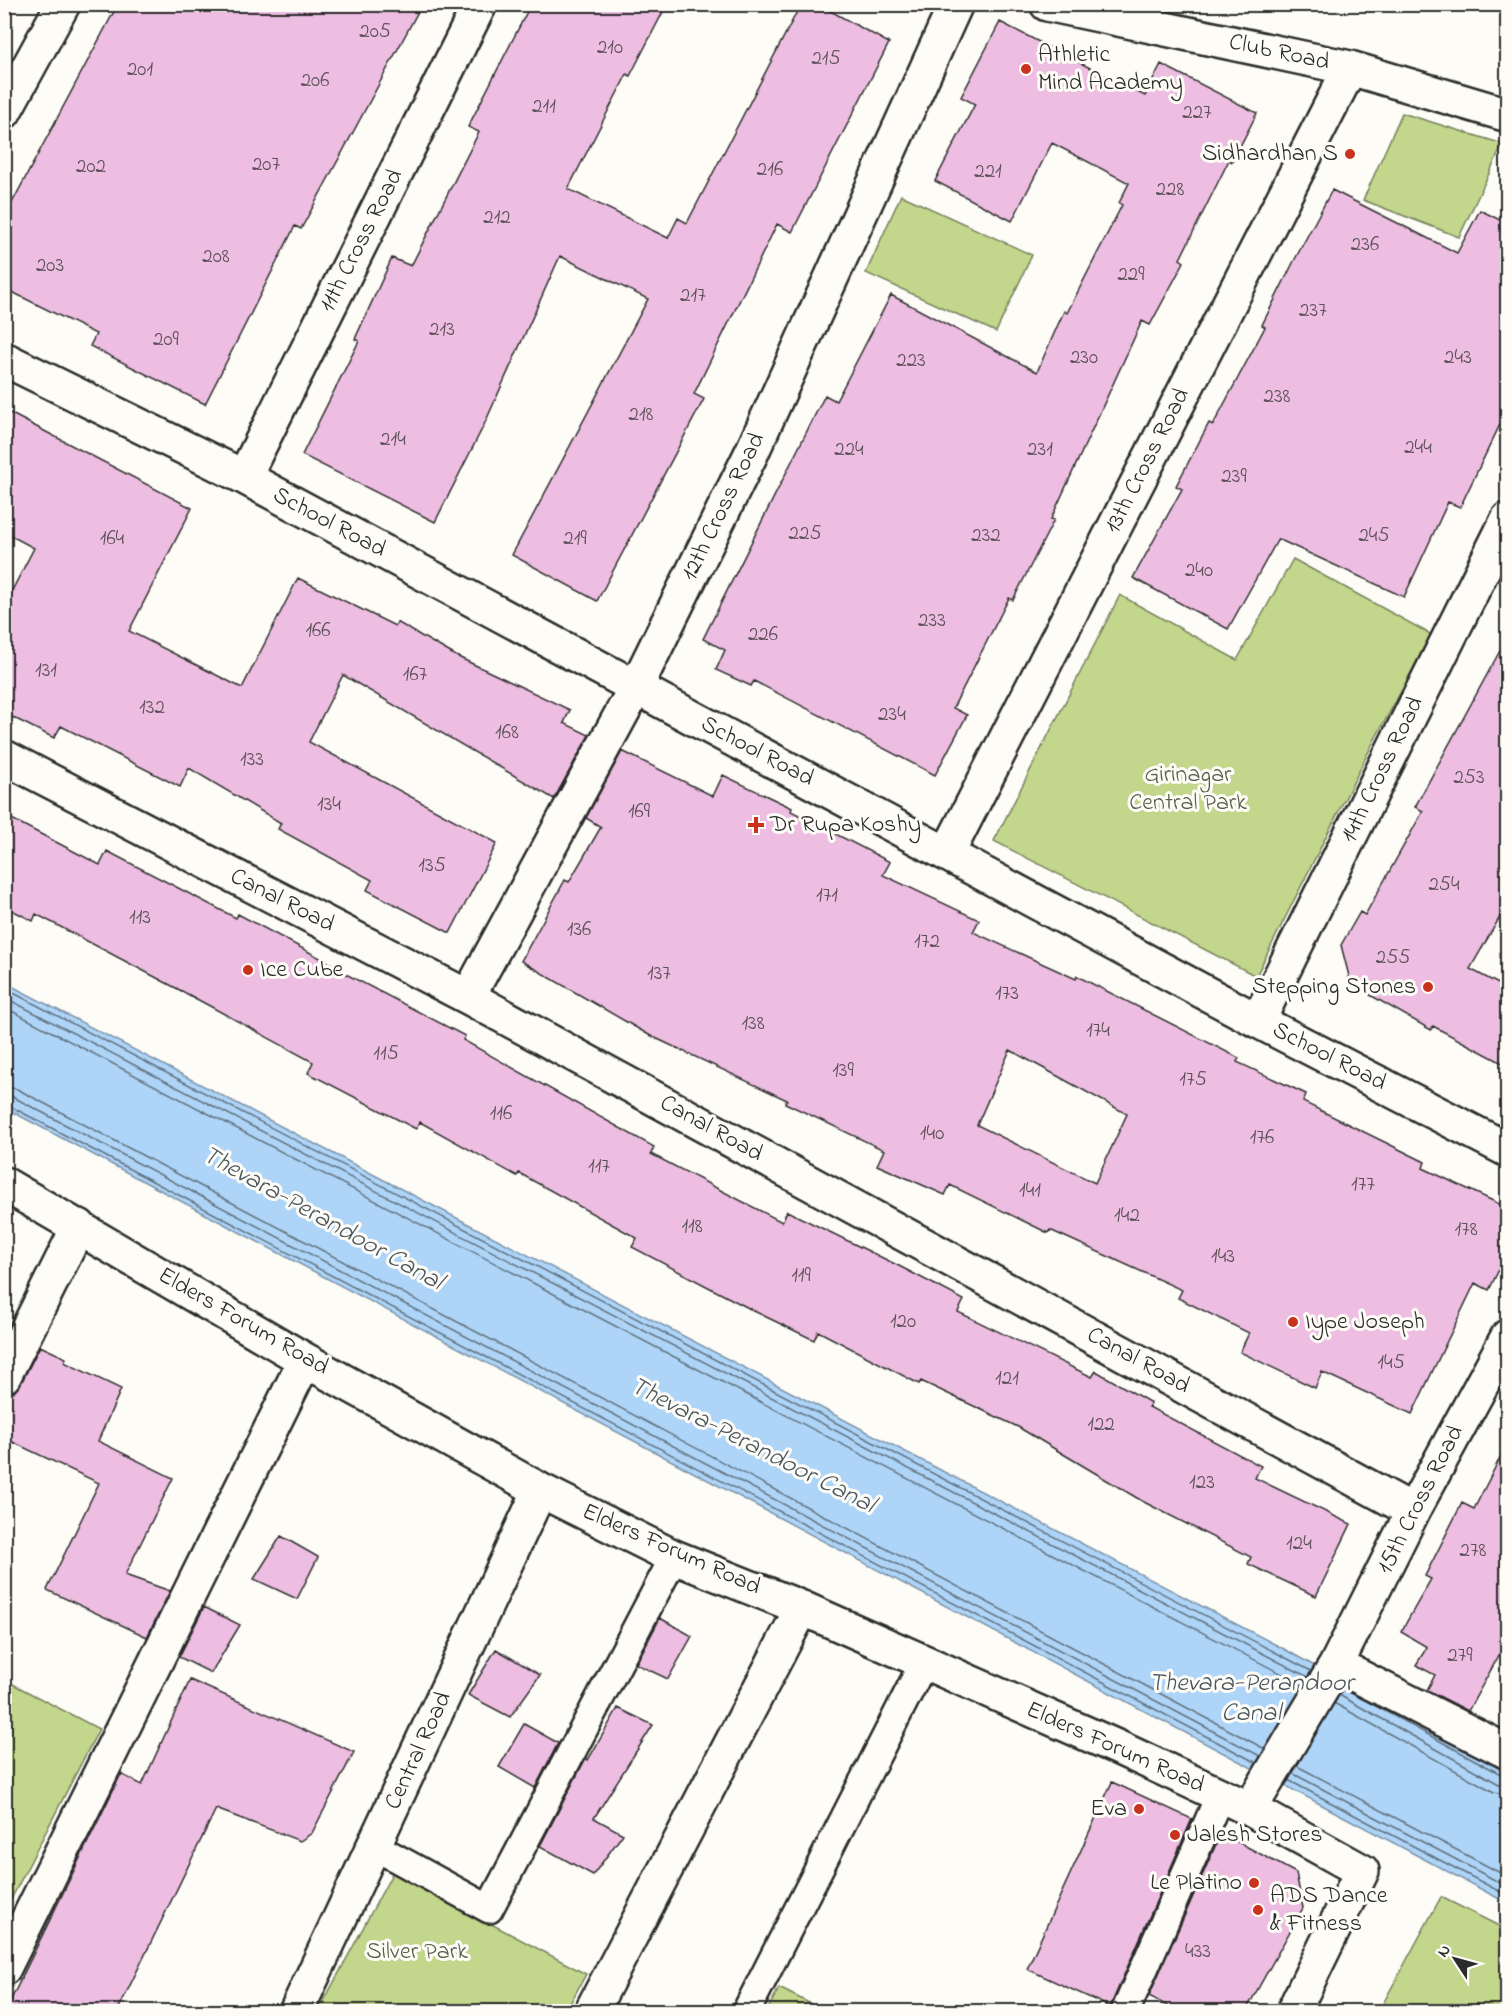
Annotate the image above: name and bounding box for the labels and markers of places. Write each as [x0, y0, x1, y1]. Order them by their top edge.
place label: Athletic Mind Academy [1038, 38, 1183, 102]
marker: Athletic Mind Academy [1019, 62, 1033, 76]
place label: Sidhardhan S [1202, 137, 1338, 172]
marker: Sidhardhan S [1343, 147, 1357, 161]
place label: Dr Rupa Koshy [769, 808, 921, 844]
marker: Dr Rupa Koshy [747, 816, 765, 834]
place label: Ice Cube [260, 953, 344, 988]
marker: Ice Cube [241, 963, 255, 977]
place label: Stepping Stones [1252, 970, 1416, 1005]
marker: Stepping Stones [1421, 980, 1435, 994]
place label: Iype Joseph [1305, 1305, 1425, 1341]
marker: Iype Joseph [1286, 1315, 1300, 1329]
place label: Eva [1090, 1792, 1127, 1827]
marker: Eva [1132, 1802, 1146, 1816]
place label: Jalesh Stores [1187, 1818, 1322, 1853]
marker: Jalesh Stores [1168, 1828, 1182, 1842]
place label: Le Platino [1150, 1866, 1242, 1901]
marker: Le Platino [1247, 1876, 1261, 1890]
place label: ADS Dance & Fitness [1270, 1879, 1388, 1942]
marker: ADS Dance & Fitness [1251, 1903, 1265, 1917]

